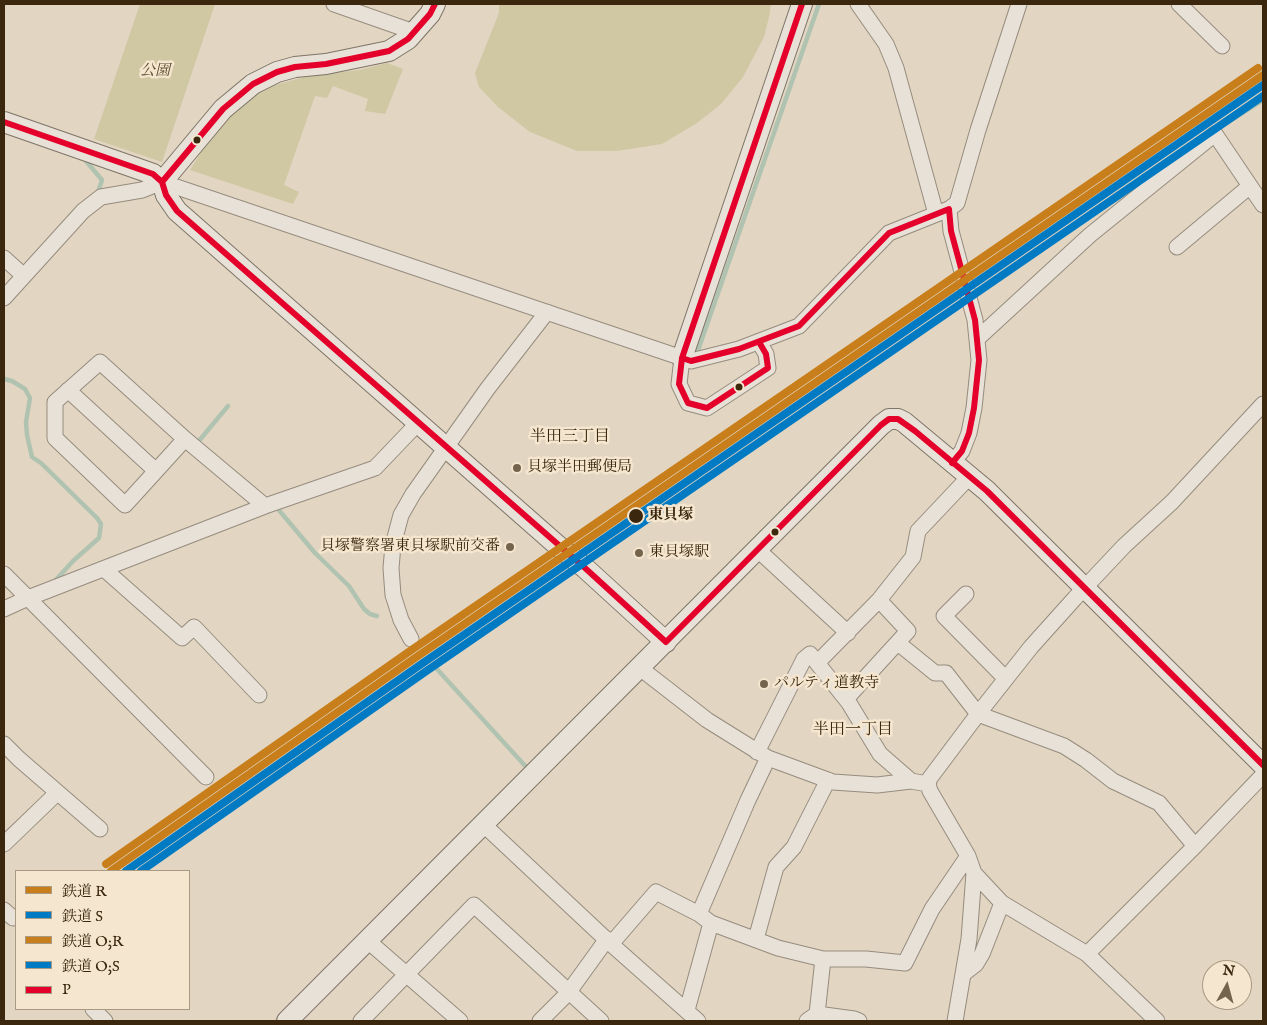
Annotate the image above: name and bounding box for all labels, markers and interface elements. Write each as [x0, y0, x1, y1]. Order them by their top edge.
park label: 公園 [140, 63, 170, 81]
unlabelled marker [192, 135, 202, 145]
unlabelled marker [734, 382, 744, 392]
district label: 半田三丁目 [530, 428, 610, 448]
place label: 貝塚半田郵便局 [527, 459, 632, 477]
marker: 貝塚半田郵便局 [511, 462, 523, 474]
marker: 東貝塚 [627, 507, 645, 525]
place label: 東貝塚 [648, 507, 693, 525]
unlabelled marker [770, 527, 780, 537]
place label: 貝塚警察署東貝塚駅前交番 [320, 538, 500, 556]
marker: 貝塚警察署東貝塚駅前交番 [504, 541, 516, 553]
place label: 東貝塚駅 [649, 544, 709, 562]
marker: 東貝塚駅 [633, 547, 645, 559]
place label: パルティ道教寺 [774, 675, 879, 693]
marker: パルティ道教寺 [758, 678, 770, 690]
district label: 半田一丁目 [813, 721, 893, 741]
legend [15, 870, 190, 1010]
text: 鉄道 R [62, 882, 107, 901]
text: 鉄道 S [62, 907, 103, 926]
text: 鉄道 O;R [62, 932, 123, 951]
text: 鉄道 O;S [62, 957, 120, 976]
north arrow [1202, 960, 1252, 1010]
text: N [1222, 961, 1236, 981]
text: P [62, 980, 71, 999]

